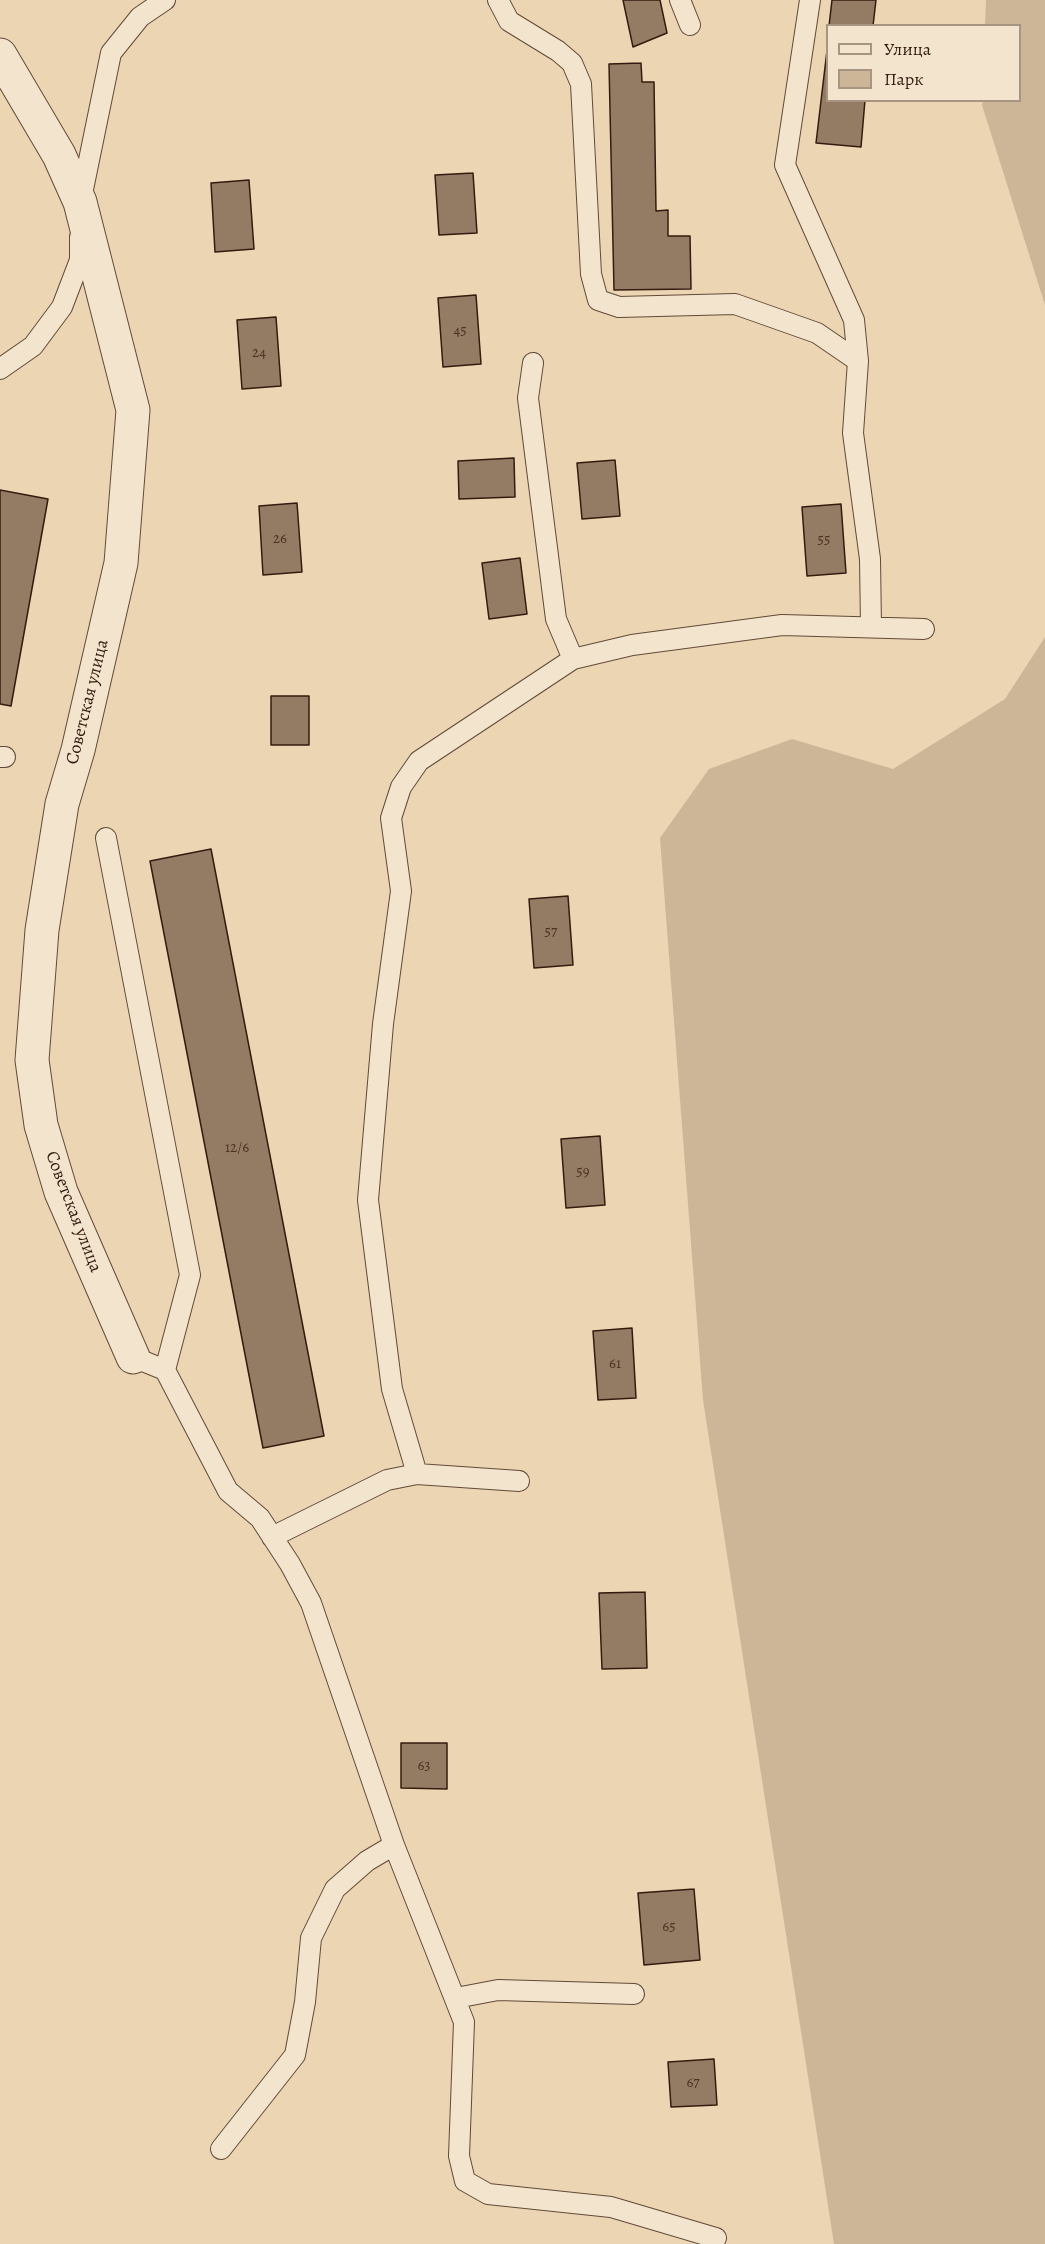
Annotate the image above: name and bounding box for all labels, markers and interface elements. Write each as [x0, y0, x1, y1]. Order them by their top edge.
legend [826, 24, 1021, 102]
text: Улица [884, 37, 931, 61]
text: Парк [884, 67, 924, 91]
house number: 45 [453, 322, 467, 340]
house number: 24 [252, 344, 266, 362]
house number: 26 [273, 530, 287, 548]
house number: 55 [818, 531, 830, 549]
street label: Советская улица [62, 637, 114, 767]
house number: 57 [545, 923, 557, 941]
house number: 12/6 [225, 1139, 249, 1157]
street label: Советская улица [40, 1148, 106, 1276]
house number: 59 [576, 1163, 590, 1181]
house number: 61 [609, 1355, 621, 1373]
house number: 63 [417, 1757, 431, 1775]
house number: 65 [662, 1918, 676, 1936]
house number: 67 [686, 2074, 700, 2092]

